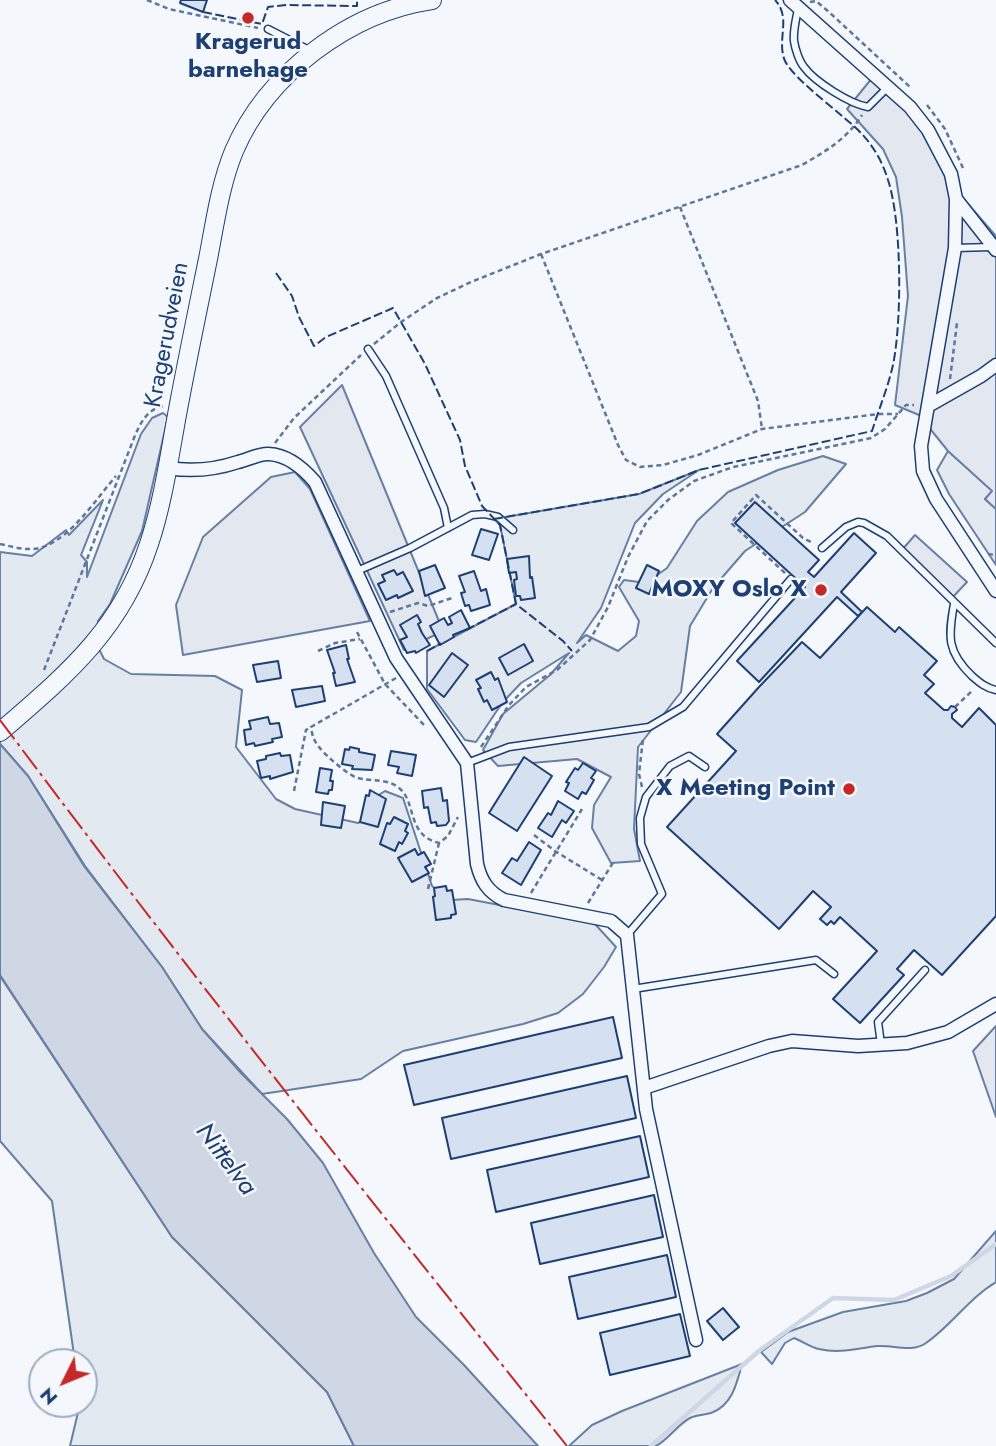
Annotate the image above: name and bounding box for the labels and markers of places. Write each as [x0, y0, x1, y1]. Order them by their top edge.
marker: Kragerud barnehage [240, 10, 256, 26]
place label: Kragerud barnehage [188, 29, 308, 85]
place label: MOXY Oslo X [651, 576, 807, 604]
marker: MOXY Oslo X [813, 582, 829, 598]
place label: X Meeting Point [656, 775, 835, 803]
marker: X Meeting Point [841, 781, 857, 797]

